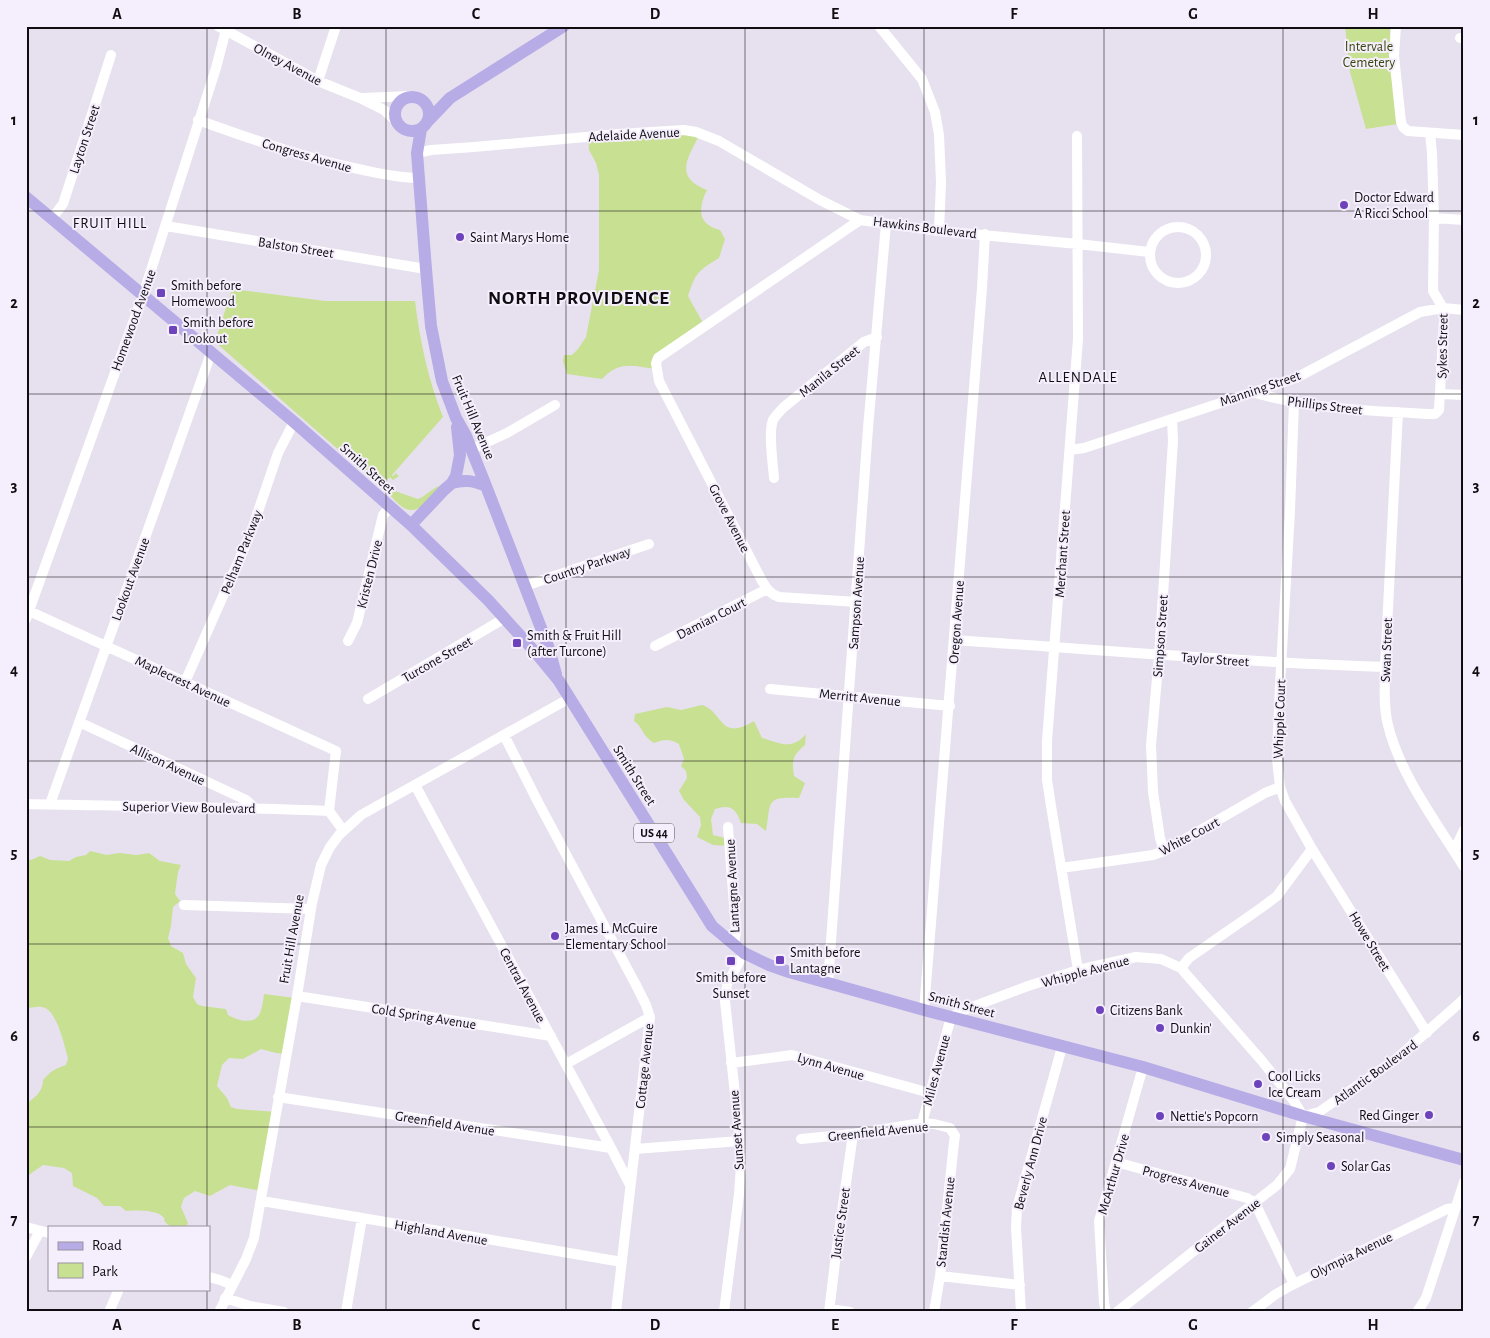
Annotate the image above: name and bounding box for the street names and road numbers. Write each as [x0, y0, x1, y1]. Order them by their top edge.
street label: Olney Avenue [251, 41, 324, 89]
street label: Layton Street [67, 103, 103, 176]
street label: Adelaide Avenue [588, 126, 680, 144]
street label: Congress Avenue [260, 137, 353, 175]
street label: Hawkins Boulevard [872, 215, 978, 241]
street label: Balston Street [257, 235, 335, 261]
street label: Homewood Avenue [109, 268, 159, 373]
street label: Sykes Street [1435, 313, 1451, 379]
street label: Manila Street [797, 343, 863, 400]
street label: Manning Street [1218, 368, 1303, 409]
street label: Fruit Hill Avenue [449, 373, 497, 462]
street label: Phillips Street [1286, 394, 1364, 418]
street label: Smith Street [337, 441, 398, 497]
street label: Grove Avenue [706, 482, 752, 555]
street label: Pelham Parkway [219, 508, 265, 596]
street label: Merchant Street [1053, 509, 1073, 598]
street label: Lookout Avenue [109, 536, 152, 623]
street label: Kristen Drive [355, 539, 385, 610]
street label: Country Parkway [542, 544, 633, 587]
street label: Sampson Avenue [847, 556, 867, 650]
street label: Oregon Avenue [947, 580, 967, 664]
street label: Simpson Street [1151, 594, 1171, 678]
street label: Damian Court [675, 595, 749, 642]
street label: Swan Street [1379, 617, 1395, 682]
street label: Turcone Street [400, 634, 475, 686]
street label: Taylor Street [1180, 651, 1250, 669]
street label: Maplecrest Avenue [133, 654, 232, 710]
street label: Whipple Court [1272, 679, 1288, 759]
street label: Merritt Avenue [819, 687, 901, 709]
street label: Allison Avenue [128, 742, 207, 788]
street label: Smith Street [610, 743, 658, 809]
street label: Superior View Boulevard [122, 800, 256, 816]
street label: White Court [1157, 815, 1222, 859]
road number: US 44 [634, 824, 674, 842]
street label: Lantagne Avenue [724, 839, 742, 933]
street label: Fruit Hill Avenue [277, 893, 307, 985]
street label: Howe Street [1346, 909, 1393, 974]
street label: Central Avenue [497, 946, 548, 1025]
street label: Whipple Avenue [1040, 954, 1131, 990]
street label: Smith Street [927, 989, 997, 1021]
street label: Cold Spring Avenue [371, 1002, 477, 1032]
street label: Cottage Avenue [634, 1023, 656, 1109]
street label: Miles Avenue [921, 1033, 953, 1107]
street label: Atlantic Boulevard [1331, 1038, 1420, 1108]
street label: Lynn Avenue [796, 1051, 866, 1083]
street label: Sunset Avenue [727, 1090, 747, 1170]
street label: Greenfield Avenue [394, 1109, 496, 1139]
street label: Beverly Ann Drive [1012, 1115, 1050, 1211]
street label: Greenfield Avenue [827, 1120, 929, 1144]
street label: McArthur Drive [1096, 1132, 1132, 1216]
street label: Progress Avenue [1141, 1164, 1231, 1200]
street label: Standish Avenue [934, 1176, 958, 1268]
street label: Justice Street [829, 1186, 853, 1260]
street label: Gainer Avenue [1192, 1196, 1263, 1256]
street label: Highland Avenue [393, 1218, 489, 1248]
street label: Olympia Avenue [1308, 1230, 1395, 1282]

